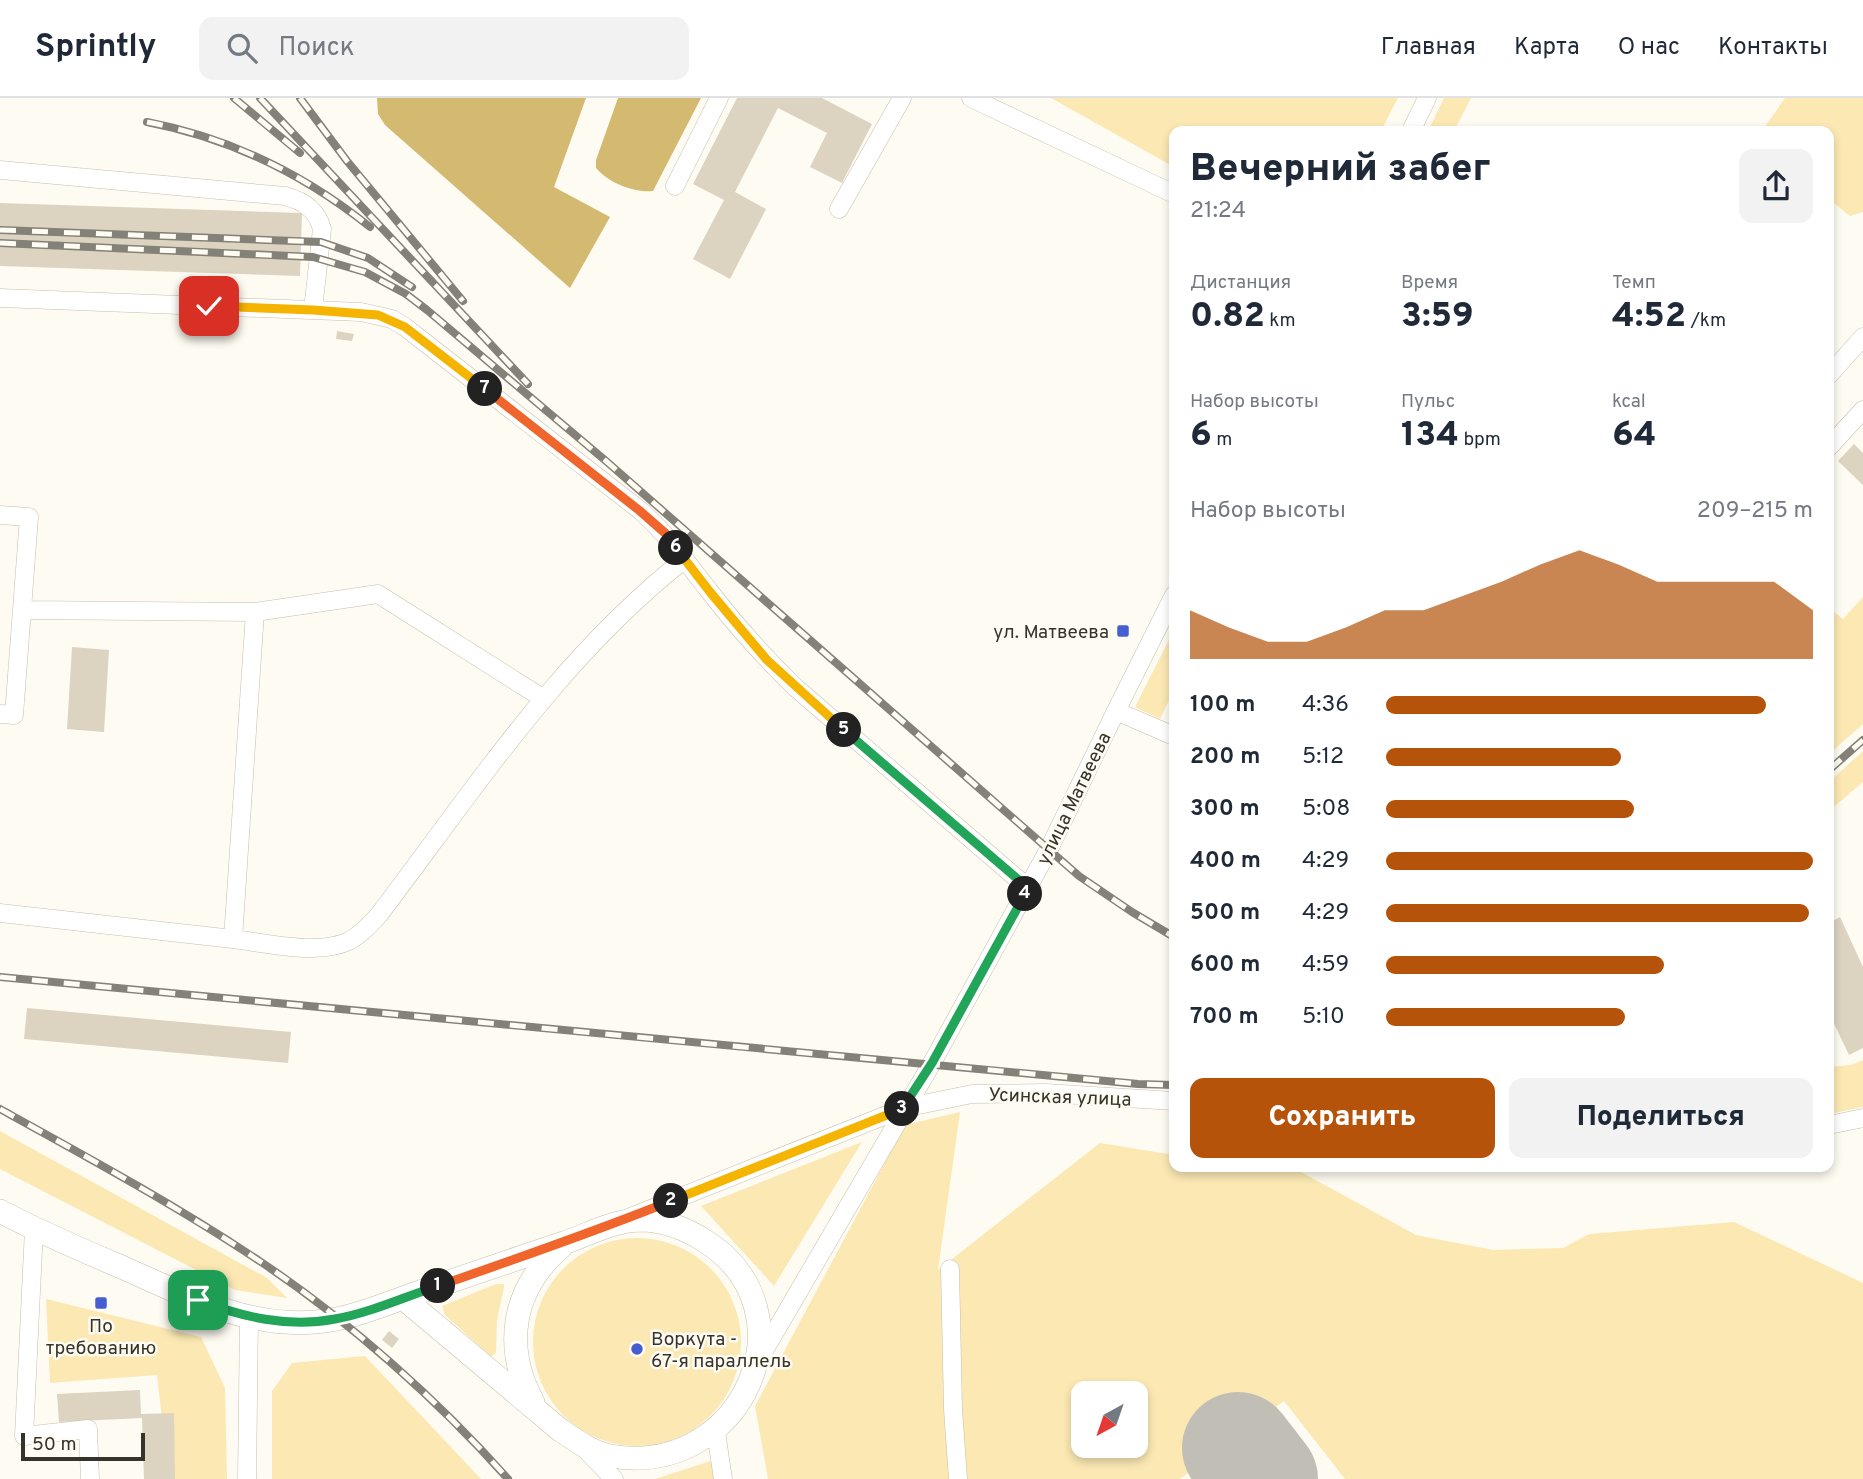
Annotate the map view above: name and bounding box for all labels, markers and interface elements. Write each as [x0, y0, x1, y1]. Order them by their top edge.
search box [199, 17, 689, 80]
text: Sprintly [35, 27, 157, 69]
icon: search [223, 29, 261, 67]
text: Поиск [279, 32, 355, 65]
text: Главная [1381, 33, 1476, 63]
text: Карта [1514, 33, 1580, 63]
text: О нас [1618, 33, 1680, 63]
text: Контакты [1718, 33, 1828, 63]
text: Вечерний забег [1190, 146, 1490, 195]
button: share [1739, 149, 1813, 223]
text: 21:24 [1190, 197, 1246, 226]
text: Дистанция [1190, 271, 1291, 295]
text: Время [1401, 271, 1458, 295]
text: Темп [1612, 271, 1656, 295]
pin [179, 276, 239, 336]
icon: check [190, 287, 228, 325]
text: 0.82 [1190, 295, 1265, 339]
text: 3:59 [1401, 295, 1474, 339]
text: 4:52 [1612, 295, 1686, 339]
text: km [1265, 309, 1296, 333]
text: /km [1686, 309, 1726, 333]
pin: 7 [468, 372, 503, 406]
text: 7 [479, 376, 490, 400]
text: Набор высоты [1190, 390, 1319, 414]
text: Пульс [1401, 390, 1455, 414]
text: kcal [1612, 390, 1646, 414]
text: 6 [1190, 414, 1212, 458]
text: 134 [1401, 414, 1459, 458]
text: 64 [1612, 414, 1656, 458]
text: m [1212, 428, 1232, 452]
text: bpm [1459, 428, 1501, 452]
text: Набор высоты [1190, 497, 1346, 526]
text: 209–215 m [1697, 497, 1813, 526]
pin: 6 [658, 531, 694, 566]
text: 6 [670, 535, 681, 559]
place label: ул. Матвеева [993, 621, 1109, 645]
marker: ул. Матвеева [1115, 623, 1131, 639]
text: 100 m [1190, 691, 1255, 720]
text: 4:36 [1302, 691, 1349, 720]
pin: 5 [826, 712, 862, 748]
text: 5 [838, 717, 849, 741]
street label: улица Матвеева [1032, 729, 1117, 869]
text: 200 m [1190, 743, 1260, 772]
text: 5:12 [1302, 743, 1344, 772]
text: 300 m [1190, 795, 1260, 824]
text: 5:08 [1302, 795, 1350, 824]
text: 400 m [1190, 847, 1261, 876]
text: 4:29 [1302, 847, 1349, 876]
pin: 4 [1007, 876, 1042, 912]
text: 4 [1018, 881, 1031, 905]
text: 500 m [1190, 899, 1260, 928]
text: 4:29 [1302, 899, 1349, 928]
text: 600 m [1190, 951, 1260, 980]
text: 4:59 [1302, 951, 1349, 980]
text: 700 m [1190, 1003, 1259, 1032]
text: 5:10 [1302, 1003, 1345, 1032]
button: Сохранить [1190, 1078, 1495, 1158]
button: Поделиться [1509, 1078, 1813, 1158]
street label: Усинская улица [988, 1084, 1132, 1112]
pin: 3 [884, 1091, 920, 1126]
text: 3 [896, 1096, 907, 1120]
pin: 2 [654, 1184, 688, 1218]
text: 2 [665, 1188, 676, 1212]
pin: 1 [420, 1268, 456, 1304]
pin [168, 1270, 228, 1330]
text: 1 [434, 1273, 441, 1297]
icon: arrive [179, 1281, 217, 1319]
marker: По требованию [93, 1295, 109, 1311]
place label: По требованию [46, 1315, 156, 1361]
place label: Воркута - 67-я параллель [651, 1328, 791, 1374]
marker: Воркута - 67-я параллель [629, 1341, 645, 1357]
north arrow [1071, 1381, 1148, 1458]
map controls [1071, 1381, 1148, 1458]
scale bar [21, 1430, 145, 1462]
text: 50 m [32, 1433, 77, 1457]

